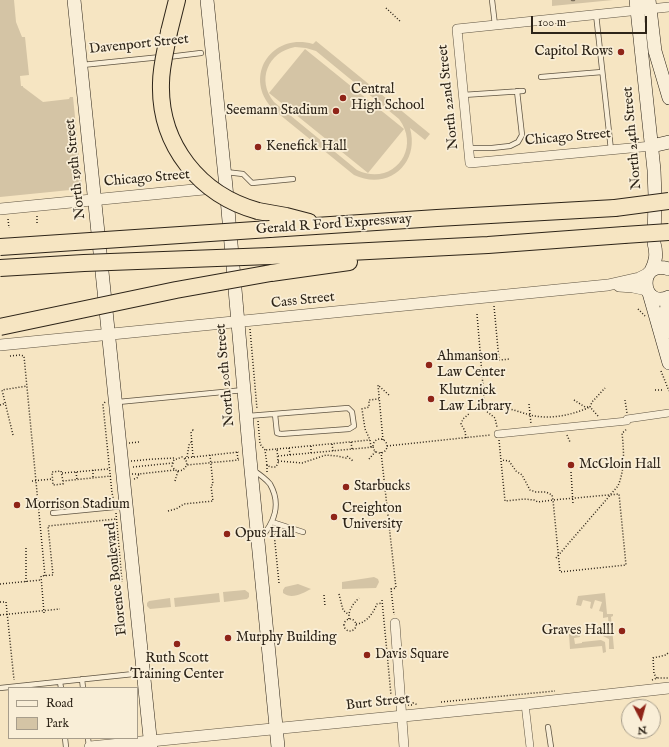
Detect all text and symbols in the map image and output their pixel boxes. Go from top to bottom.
scale bar [533,8,649,34]
text: 100 m [538,15,566,30]
street label: Davenport Street [88,31,190,59]
street label: North 22nd Street [435,44,463,150]
place label: Capitol Rows [534,44,613,60]
marker: Capitol Rows [616,47,626,57]
place label: Central High School [351,82,424,114]
street label: North 24th Street [620,86,646,190]
marker: Central High School [338,93,348,103]
place label: Seemann Stadium [226,103,328,119]
marker: Seemann Stadium [331,106,341,116]
street label: North 19th Street [62,118,90,220]
street label: Chicago Street [524,126,612,150]
place label: Kenefick Hall [266,139,347,155]
marker: Kenefick Hall [253,142,263,152]
street label: Chicago Street [103,167,191,191]
street label: Gerald R Ford Expressway [256,211,412,239]
street label: Cass Street [270,289,336,313]
street label: North 20th Street [213,323,239,427]
place label: Ahmanson Law Center [437,349,505,382]
marker: Ahmanson Law Center [424,360,434,370]
place label: Klutznick Law Library [439,383,511,416]
marker: Klutznick Law Library [426,394,436,404]
place label: McGloin Hall [579,457,660,473]
marker: McGloin Hall [566,460,576,470]
place label: Starbucks [354,479,410,495]
marker: Starbucks [341,482,351,492]
place label: Morrison Stadium [25,497,130,513]
marker: Morrison Stadium [12,500,22,510]
place label: Creighton University [342,501,403,534]
marker: Creighton University [329,512,339,522]
street label: Florence Boulevard [103,522,131,636]
place label: Opus Hall [235,526,295,542]
marker: Opus Hall [222,529,232,539]
place label: Graves Halll [542,623,614,639]
marker: Graves Halll [617,626,627,636]
place label: Murphy Building [236,630,336,646]
marker: Murphy Building [223,633,233,643]
marker: Ruth Scott Training Center [172,639,182,649]
place label: Davis Square [375,647,449,663]
marker: Davis Square [362,650,372,660]
place label: Ruth Scott Training Center [130,651,224,684]
legend [8,687,138,739]
street label: Burt Street [345,691,411,715]
text: Road [46,696,73,711]
north arrow [621,699,661,739]
text: Park [46,716,69,731]
text: N [637,722,648,737]

